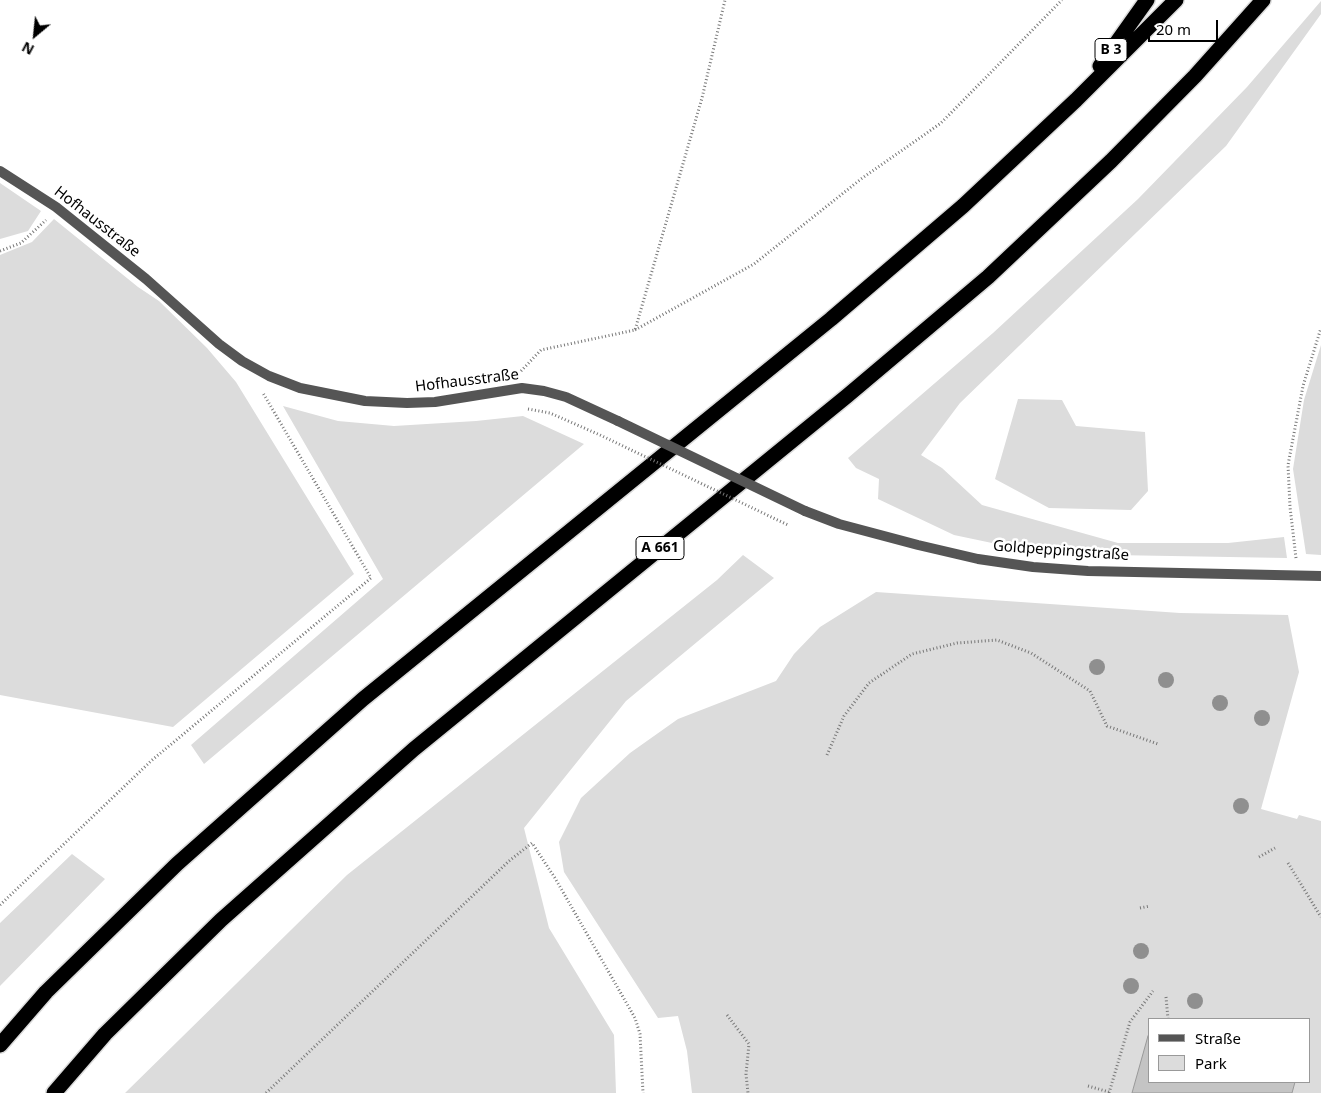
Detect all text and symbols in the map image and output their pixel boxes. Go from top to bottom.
north arrow [10,10,60,60]
scale bar [1151,10,1221,42]
text: 20 m [1156,19,1191,39]
text: N [18,38,37,60]
road number: B 3 [1095,38,1127,62]
street label: Hofhausstraße [50,183,144,261]
street label: Hofhausstraße [414,366,520,396]
road number: A 661 [636,536,684,560]
street label: Goldpeppingstraße [992,537,1130,565]
legend [1148,1018,1311,1083]
text: Straße [1195,1028,1241,1048]
text: Park [1195,1053,1227,1073]

